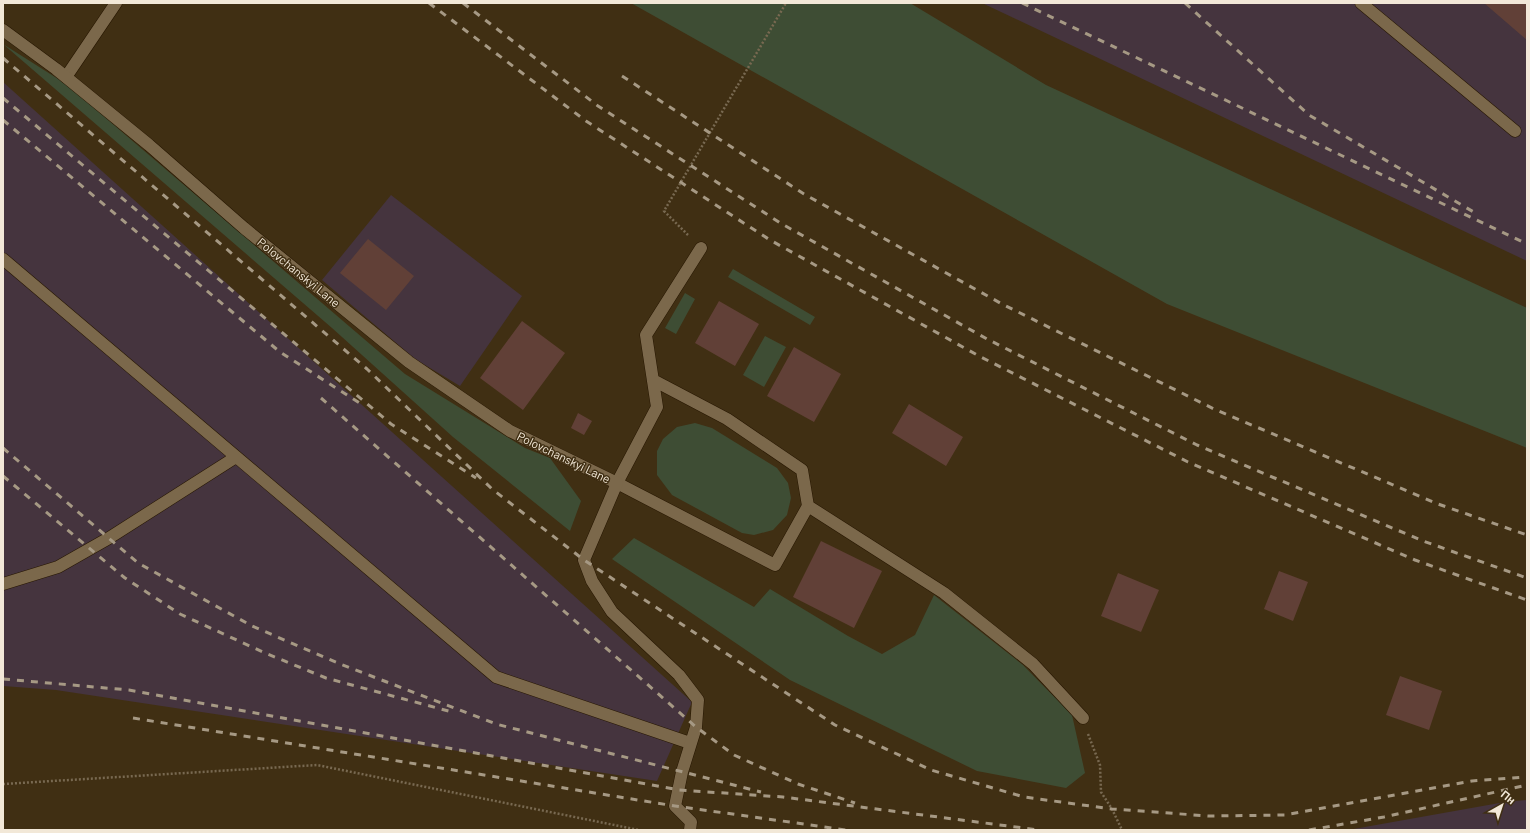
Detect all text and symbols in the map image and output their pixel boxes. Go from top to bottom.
street label: Polovchanskyi Lane [255,235,343,309]
street label: Polovchanskyi Lane [515,428,613,486]
north arrow [1482,785,1522,825]
text: Пн [1499,787,1518,806]

